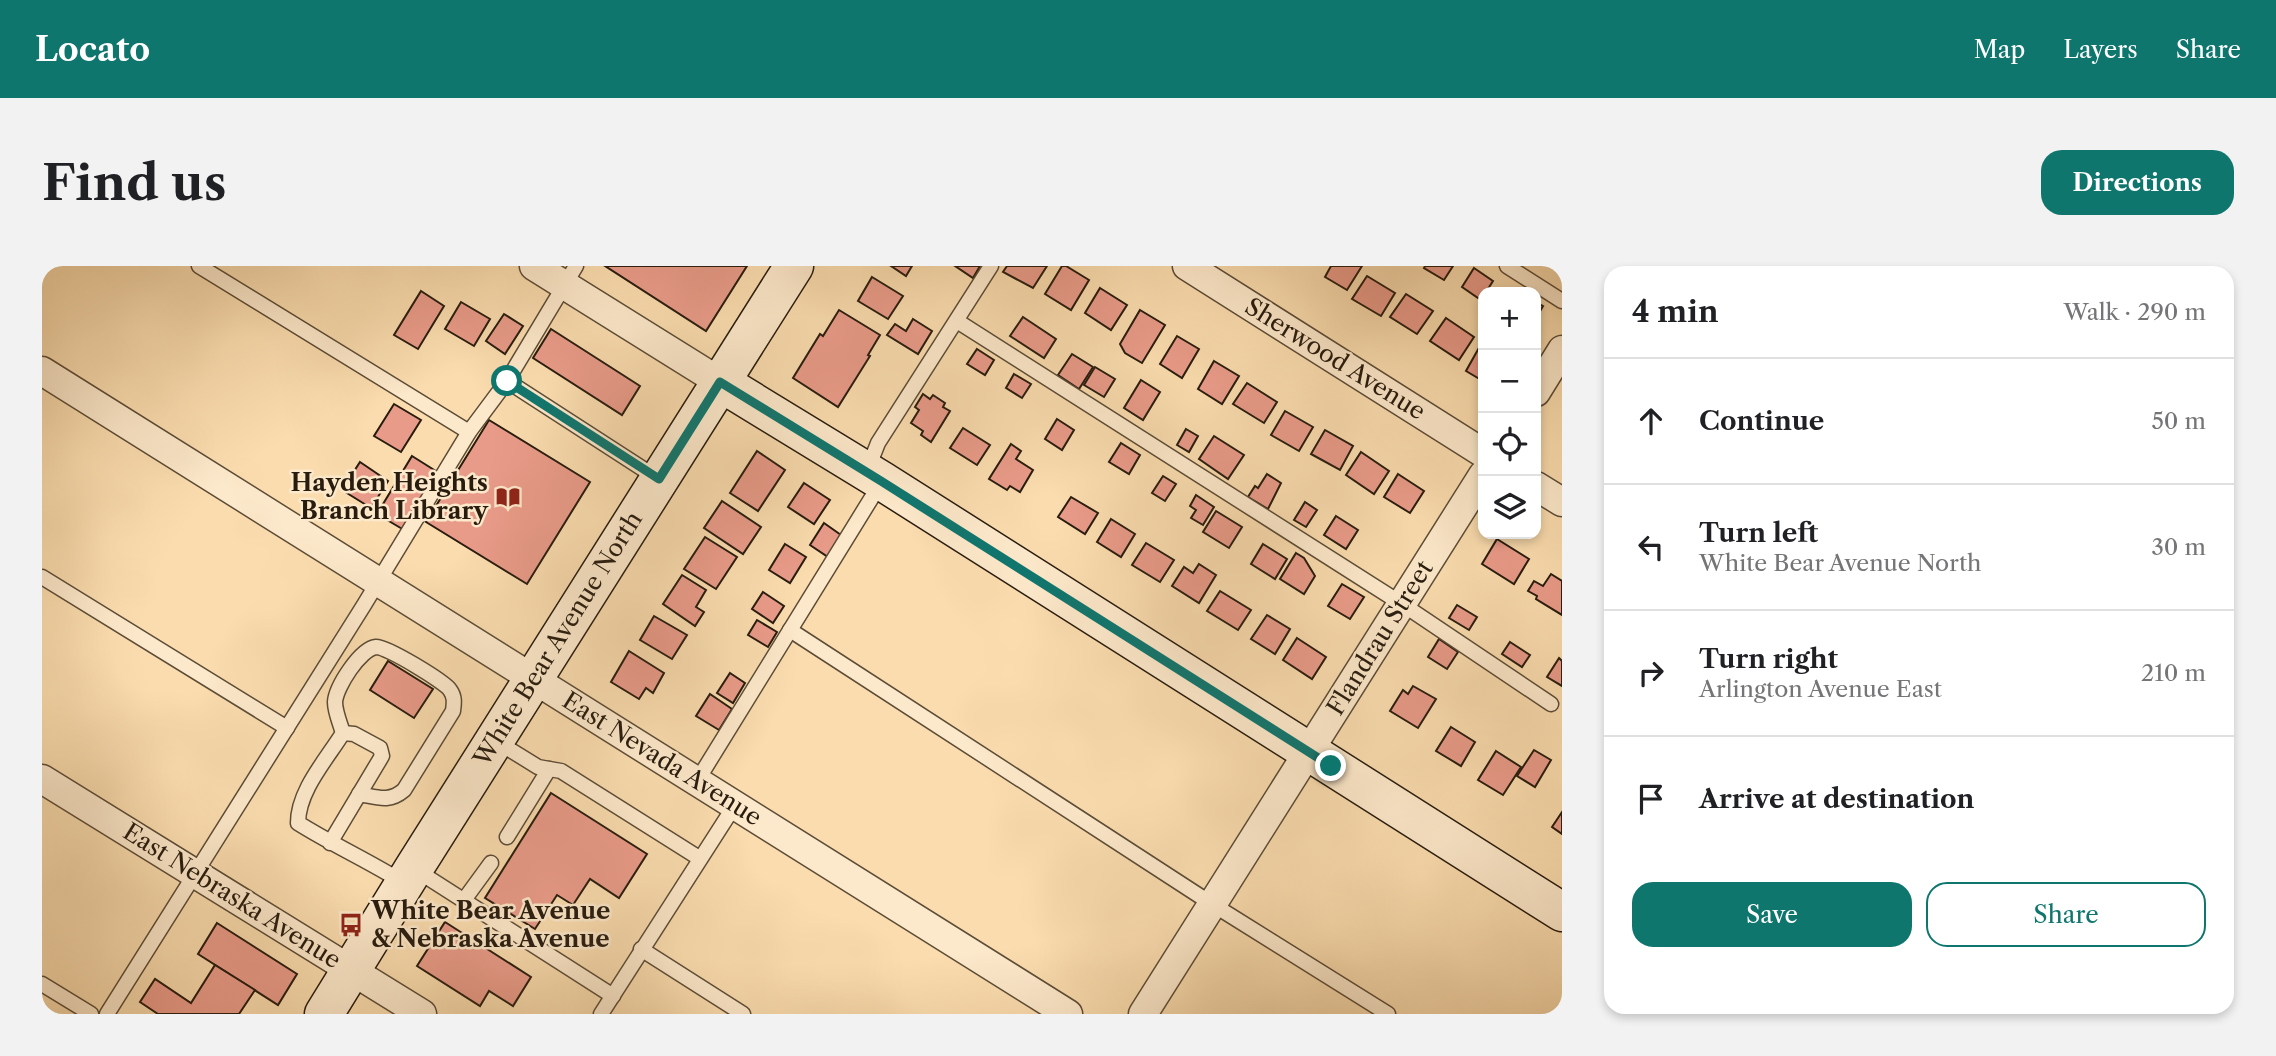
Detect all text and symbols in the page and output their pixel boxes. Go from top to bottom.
text: Locato [35,29,150,70]
text: Map [1974,35,2025,64]
text: Layers [2063,35,2138,64]
text: Share [2176,35,2241,64]
button: Directions [2041,150,2234,215]
text: Find us [42,152,226,213]
map controls [1478,287,1541,539]
button: + [1478,287,1541,350]
street label: Sherwood Avenue [1240,291,1431,426]
text: 4 min [1632,293,1718,330]
text: Walk · 290 m [2064,298,2206,326]
button: − [1478,350,1541,413]
route start [491,365,522,396]
icon: ahead [1632,402,1670,440]
text: Continue [1699,405,1824,437]
text: 50 m [2151,407,2206,435]
button: locate [1478,413,1541,476]
place label: Hayden Heights Branch Library [291,468,489,525]
button: layers [1478,476,1541,539]
library icon: Hayden Heights Branch Library [494,483,522,511]
street label: White Bear Avenue North [467,506,648,772]
text: Turn left [1699,517,1818,549]
icon: left [1632,528,1670,566]
text: 30 m [2151,533,2206,561]
text: White Bear Avenue North [1699,549,1981,577]
street label: Flandrau Street [1320,555,1439,720]
text: Turn right [1699,643,1838,675]
icon: right [1632,654,1670,692]
text: 210 m [2141,659,2206,687]
text: Arlington Avenue East [1699,675,1942,703]
street label: East Nevada Avenue [557,686,767,832]
route end [1315,750,1346,781]
icon: arrive [1632,780,1670,818]
text: Arrive at destination [1699,783,1974,815]
street label: East Nebraska Avenue [118,817,346,974]
button: Save [1632,882,1912,947]
button: Share [1926,882,2206,947]
place label: White Bear Avenue & Nebraska Avenue [370,896,610,953]
bus stop icon: White Bear Avenue & Nebraska Avenue [337,911,365,939]

